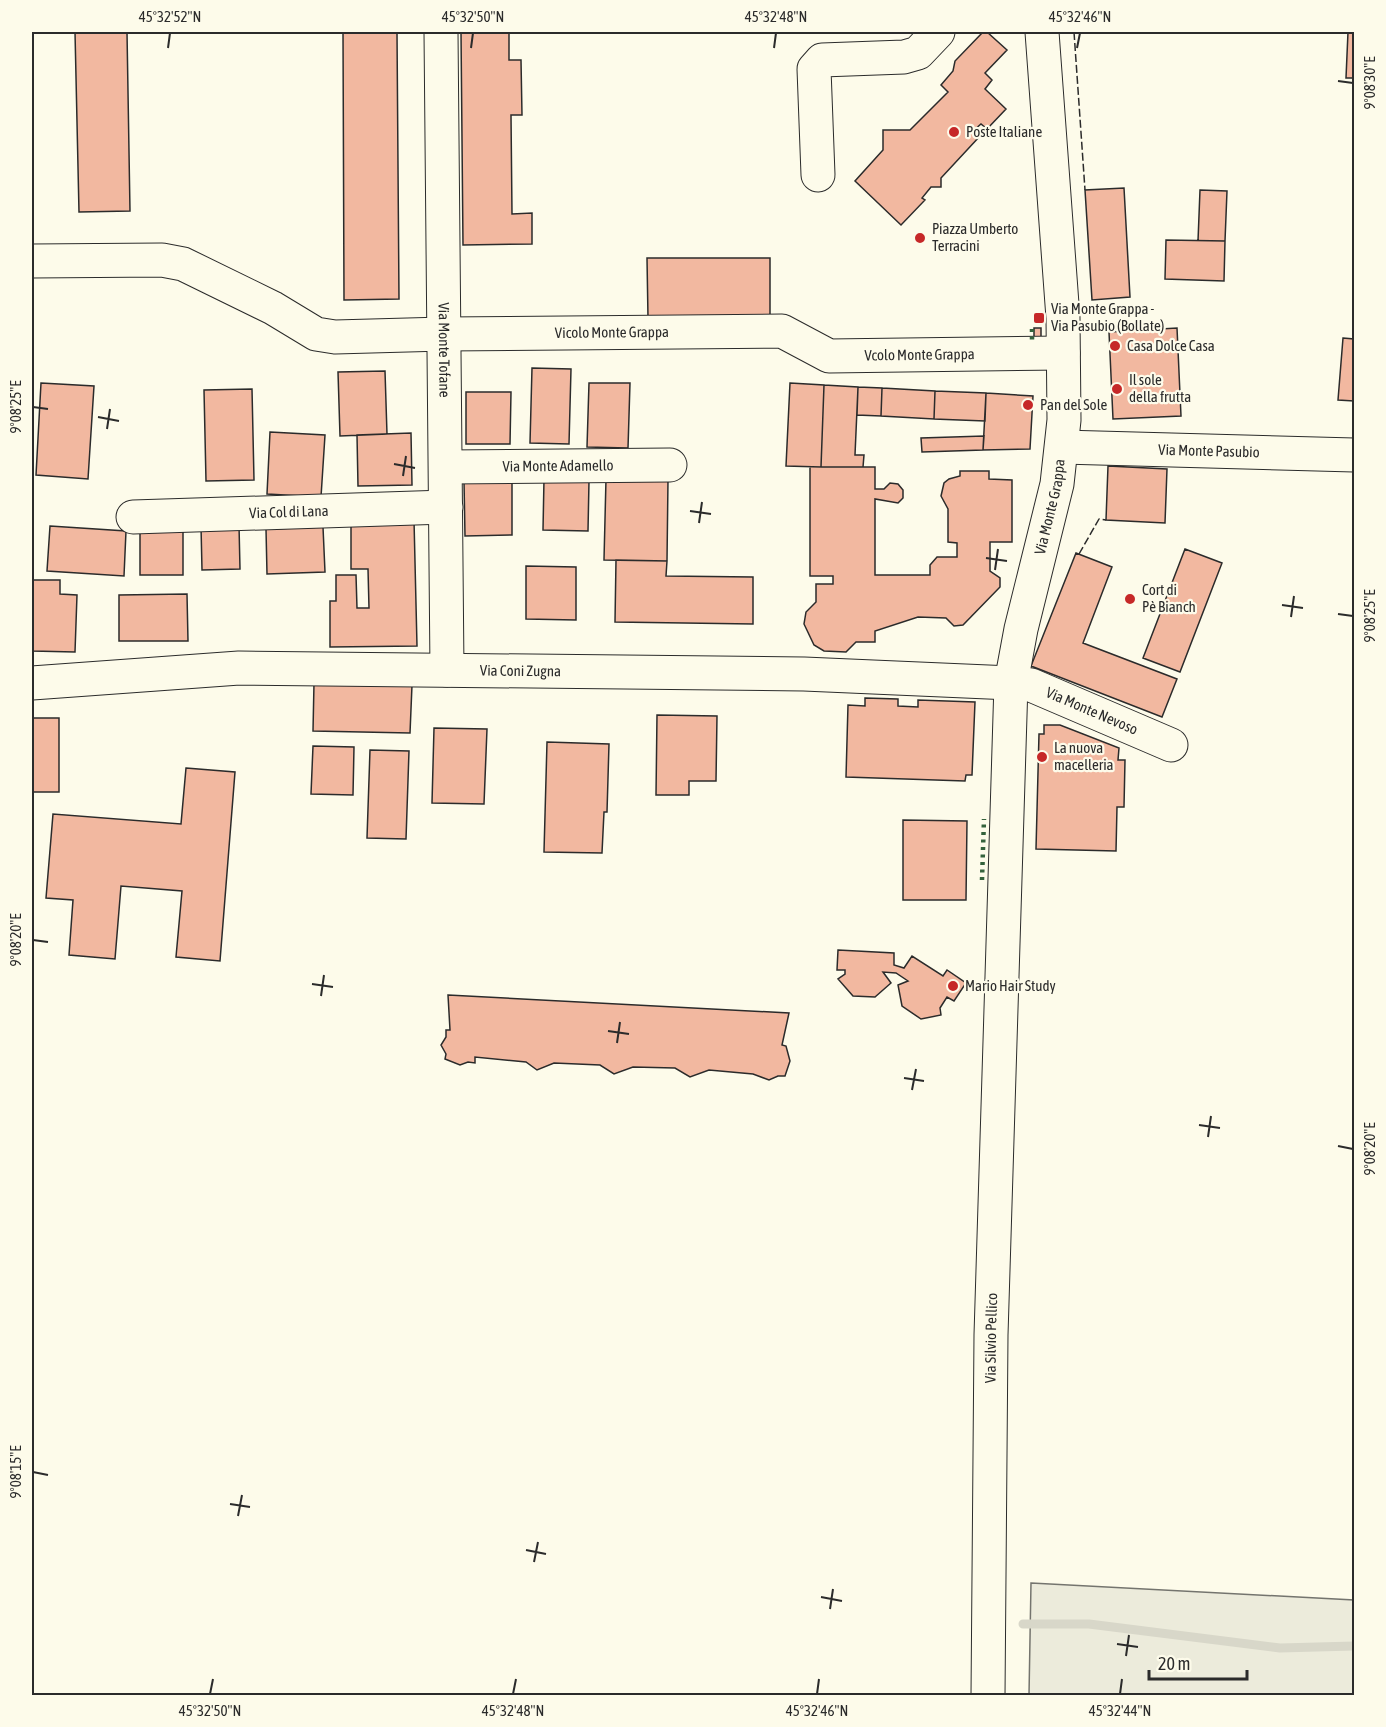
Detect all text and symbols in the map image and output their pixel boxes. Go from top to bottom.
text: 45°32'52"N [139,8,201,25]
text: 45°32'50"N [442,8,504,25]
text: 45°32'48"N [745,8,807,25]
text: 45°32'46"N [1049,8,1111,25]
text: 9°08'30"E [1361,56,1378,110]
place label: Poste Italiane [966,123,1042,140]
marker: Poste Italiane [947,125,961,139]
place label: Piazza Umberto Terracini [932,220,1018,254]
marker: Piazza Umberto Terracini [913,231,927,245]
place label: Via Monte Grappa - Via Pasubio (Bollate) [1051,300,1164,334]
street label: Via Monte Tofane [436,302,453,398]
marker: Via Monte Grappa - Via Pasubio (Bollate) [1032,311,1046,325]
street label: Vicolo Monte Grappa [555,323,669,341]
place label: Casa Dolce Casa [1127,337,1215,354]
marker: Casa Dolce Casa [1108,339,1122,353]
street label: Vcolo Monte Grappa [864,345,975,364]
place label: Il sole della frutta [1129,371,1191,405]
text: 9°08'25"E [7,380,24,434]
marker: Il sole della frutta [1110,382,1124,396]
place label: Pan del Sole [1040,396,1107,413]
marker: Pan del Sole [1021,398,1035,412]
street label: Via Monte Pasubio [1158,441,1260,460]
street label: Via Monte Adamello [502,457,614,474]
street label: Via Monte Grappa [1031,458,1068,556]
street label: Via Col di Lana [249,502,329,521]
place label: Cort di Pè Bianch [1142,581,1196,615]
text: 9°08'25"E [1361,589,1378,643]
marker: Cort di Pè Bianch [1123,592,1137,606]
street label: Via Coni Zugna [480,662,561,679]
street label: Via Monte Nevoso [1043,683,1141,738]
place label: La nuova macelleria [1054,739,1114,773]
marker: La nuova macelleria [1035,750,1049,764]
text: 9°08'20"E [7,913,24,967]
place label: Mario Hair Study [965,977,1056,994]
marker: Mario Hair Study [946,979,960,993]
text: 9°08'20"E [1361,1122,1378,1176]
street label: Via Silvio Pellico [982,1293,1000,1383]
text: 9°08'15"E [7,1445,24,1499]
scale bar [1149,1643,1246,1681]
text: 20 m [1158,1653,1190,1674]
text: 45°32'50"N [179,1702,241,1719]
text: 45°32'48"N [482,1702,544,1719]
text: 45°32'46"N [786,1702,848,1719]
text: 45°32'44"N [1089,1702,1151,1719]

